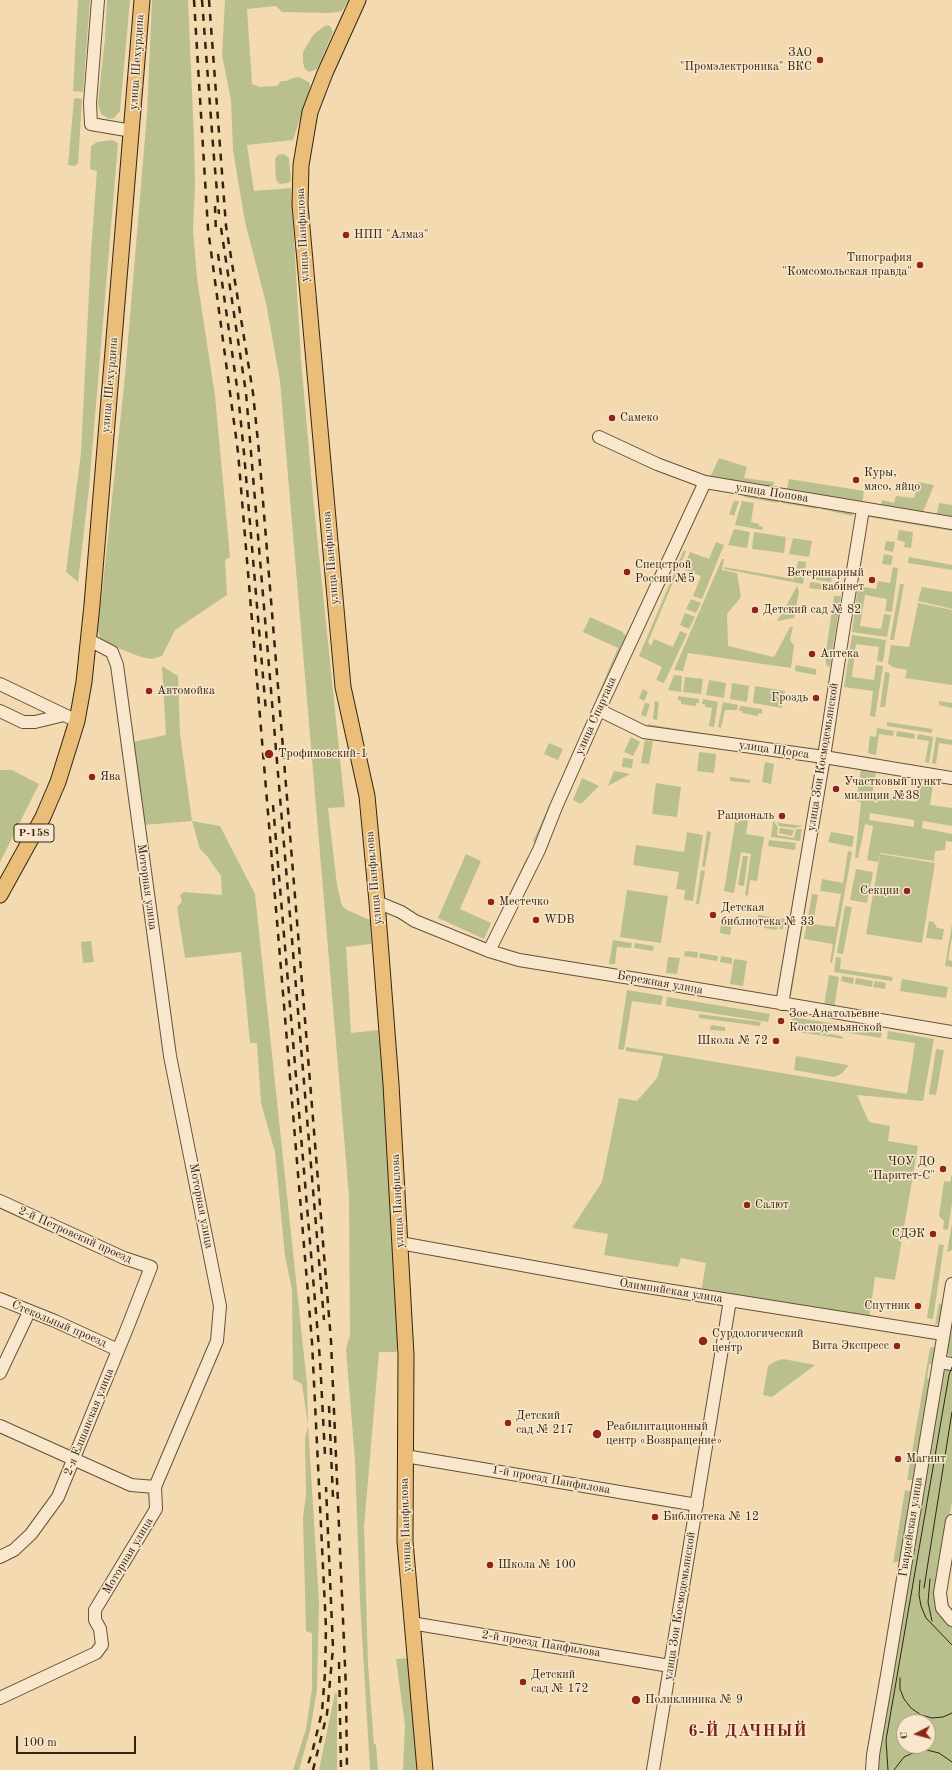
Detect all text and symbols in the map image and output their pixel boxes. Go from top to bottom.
street label: улица Шехурдина [126,14,148,110]
place label: ЗАО "Промэлектроника" ВКС [680,46,812,74]
marker: ЗАО "Промэлектроника" ВКС [815,55,825,65]
street label: улица Панфилова [293,188,313,282]
place label: НПП "Алмаз" [354,228,428,242]
marker: НПП "Алмаз" [341,230,351,240]
place label: Типография "Комсомольская правда" [782,251,912,279]
marker: Типография "Комсомольская правда" [915,260,925,270]
street label: улица Шехурдина [99,336,121,434]
place label: Самеко [620,411,658,425]
marker: Самеко [607,413,617,423]
place label: Куры, мясо, яйцо [864,466,920,494]
marker: Куры, мясо, яйцо [851,475,861,485]
street label: улица Попова [734,480,810,506]
street label: улица Панфилова [320,510,342,606]
place label: Спецстрой России №5 [635,558,695,586]
place label: Ветеринарный кабинет [787,566,864,594]
marker: Спецстрой России №5 [622,567,632,577]
marker: Ветеринарный кабинет [867,575,877,585]
place label: Детский сад № 82 [763,603,861,617]
marker: Детский сад № 82 [750,605,760,615]
place label: Аптека [820,647,859,661]
marker: Аптека [807,649,817,659]
street label: улица Спартака [572,675,620,757]
street label: улица Зои Космодемьянской [804,682,842,832]
place label: Автомойка [157,684,215,698]
marker: Автомойка [144,686,154,696]
place label: Гроздь [771,691,808,705]
marker: Гроздь [811,693,821,703]
street label: улица Щорса [738,738,810,762]
place label: Трофимовский-1 [278,747,367,761]
marker: Трофимовский-1 [263,748,275,760]
place label: Ява [100,770,121,784]
marker: Ява [87,772,97,782]
place label: Участковый пункт милиции №38 [844,775,942,803]
marker: Участковый пункт милиции №38 [831,784,841,794]
place label: Рациональ [717,809,774,823]
marker: Рациональ [777,811,787,821]
road number: Р-158 [14,824,54,842]
street label: улица Панфилова [363,830,385,926]
street label: Моторная улица [134,843,160,931]
place label: Секции [860,884,899,898]
marker: Секции [902,886,912,896]
place label: Местечко [499,895,549,909]
marker: Местечко [486,897,496,907]
place label: Детская библиотека № 33 [721,901,814,929]
marker: Детская библиотека № 33 [708,910,718,920]
place label: WDB [544,913,574,927]
marker: WDB [531,915,541,925]
street label: Бережная улица [616,968,704,998]
place label: Зое Анатольевне Космодемьянской [789,1007,882,1035]
marker: Зое Анатольевне Космодемьянской [776,1016,786,1026]
place label: Школа № 72 [697,1034,768,1048]
marker: Школа № 72 [771,1036,781,1046]
street label: улица Панфилова [388,1154,408,1248]
place label: ЧОУ ДО "Паритет-С" [868,1155,935,1183]
street label: Моторная улица [186,1162,216,1250]
marker: ЧОУ ДО "Паритет-С" [938,1164,948,1174]
place label: Салют [755,1198,789,1212]
marker: Салют [742,1200,752,1210]
street label: 2-й Петровский проезд [16,1203,134,1267]
place label: СДЭК [892,1227,925,1241]
marker: СДЭК [928,1229,938,1239]
street label: Олимпийская улица [618,1276,724,1306]
street label: Стекольный проезд [9,1297,109,1351]
place label: Спутник [864,1299,910,1313]
marker: Спутник [913,1301,923,1311]
place label: Сурдологический центр [712,1327,803,1355]
marker: Сурдологический центр [697,1335,709,1347]
place label: Вита Экспресс [812,1339,889,1353]
marker: Вита Экспресс [892,1341,902,1351]
street label: 2-я Елшанская улица [61,1366,117,1478]
place label: Детский сад № 217 [516,1409,573,1437]
marker: Детский сад № 217 [503,1418,513,1428]
place label: Реабилитационный центр «Возвращение» [606,1420,722,1448]
marker: Реабилитационный центр «Возвращение» [591,1428,603,1440]
place label: Магнит [906,1452,946,1466]
marker: Магнит [893,1454,903,1464]
street label: 1-й проезд Панфилова [491,1462,611,1498]
street label: Гвардейская улица [896,1476,926,1578]
street label: улица Панфилова [397,1478,415,1572]
place label: Библиотека № 12 [663,1510,759,1524]
marker: Библиотека № 12 [650,1512,660,1522]
street label: Моторная улица [100,1515,156,1597]
street label: улица Зои Космодемьянской [661,1531,699,1681]
place label: Школа № 100 [498,1558,576,1572]
marker: Школа № 100 [485,1560,495,1570]
street label: 2-й проезд Панфилова [481,1628,601,1660]
place label: Детский сад № 172 [531,1668,588,1696]
marker: Детский сад № 172 [518,1677,528,1687]
place label: Поликлиника № 9 [645,1693,743,1707]
marker: Поликлиника № 9 [630,1694,642,1706]
north arrow [896,1714,936,1754]
district label: 6-Й ДАЧНЫЙ [688,1722,808,1742]
scale bar [18,1728,138,1754]
text: С [899,1731,910,1739]
text: 100 m [23,1737,57,1749]

